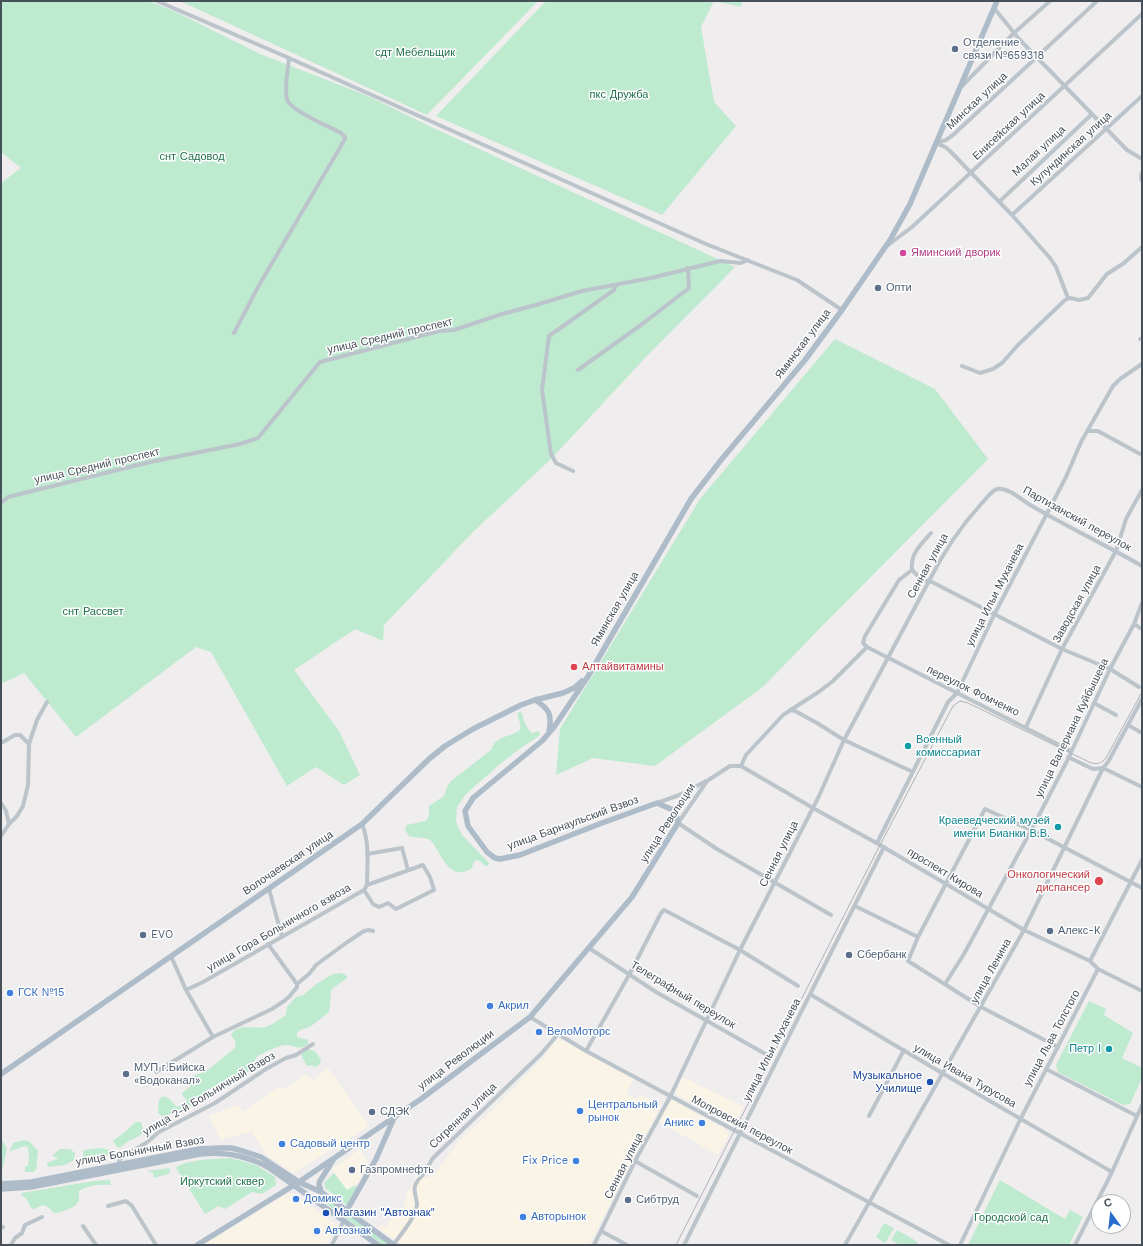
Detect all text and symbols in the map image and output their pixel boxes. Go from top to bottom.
place label: Отделение связи №659318 [963,36,1044,62]
marker: Отделение связи №659318 [950,44,960,54]
park label: сдт Мебельщик [375,46,455,60]
street label: Минская улица [944,70,1010,132]
park label: пкс Дружба [590,88,648,102]
street label: Енисейская улица [970,89,1048,163]
street label: Кулундинская улица [1028,109,1114,189]
street label: Малая улица [1010,123,1068,179]
park label: снт Садовод [159,150,225,164]
place label: Яминский дворик [911,246,1000,260]
marker: Яминский дворик [898,248,908,258]
place label: Опти [886,281,912,295]
marker: Опти [873,283,883,293]
street label: Яминская улица [772,306,834,382]
street label: улица Средний проспект [326,315,454,357]
street label: улица Средний проспект [33,445,161,487]
street label: Партизанский переулок [1021,484,1133,554]
street label: Сенная улица [905,531,951,601]
street label: улица Ильи Мухачева [963,541,1027,649]
street label: Заводская улица [1050,563,1104,645]
street label: Яминская улица [588,569,642,649]
park label: снт Рассвет [63,605,123,619]
street label: улица Валериана Куйбышева [1032,656,1112,800]
place label: Алтайвитамины [582,660,664,674]
marker: Алтайвитамины [569,662,579,672]
street label: переулок Фомченко [924,663,1022,719]
place label: Военный комиссариат [916,733,981,759]
marker: Военный комиссариат [903,741,913,751]
street label: улица Революции [637,781,699,865]
street label: улица Барнаульский Взвоз [506,793,640,853]
place label: Краеведческий музей имени Бианки В.В. [939,814,1050,840]
street label: Сенная улица [757,819,801,889]
marker: Краеведческий музей имени Бианки В.В. [1053,822,1063,832]
street label: Волочаевская улица [240,828,336,898]
street label: проспект Кирова [905,845,985,901]
place label: Онкологический диспансер [1007,868,1090,894]
marker: Онкологический диспансер [1093,875,1105,887]
street label: улица Гора Больничного взвоза [205,881,353,975]
place label: Алекс-К [1058,924,1100,938]
marker: Алекс-К [1045,926,1055,936]
place label: EVO [151,928,173,942]
marker: EVO [138,930,148,940]
street label: улица Ленина [968,936,1014,1006]
place label: Сбербанк [857,948,906,962]
marker: Сбербанк [844,950,854,960]
street label: Телеграфный переулок [628,958,738,1032]
place label: ГСК №15 [18,986,64,1000]
marker: ГСК №15 [5,988,15,998]
street label: улица Льва Толстого [1021,988,1083,1088]
street label: улица Ильи Мухачева [740,996,804,1104]
place label: Акрил [498,999,529,1013]
marker: Акрил [485,1001,495,1011]
place label: ВелоМоторс [547,1025,611,1039]
street label: улица Революции [415,1027,497,1093]
marker: ВелоМоторс [534,1027,544,1037]
street label: улица Ивана Турусова [911,1041,1019,1111]
place label: Петр I [1069,1042,1101,1056]
marker: Петр I [1104,1044,1114,1054]
street label: улица 2-й Больничный Взвоз [140,1049,278,1139]
place label: МУП г.Бийска «Водоканал» [134,1061,205,1087]
marker: МУП г.Бийска «Водоканал» [121,1069,131,1079]
place label: Музыкальное Училище [853,1069,922,1095]
marker: Музыкальное Училище [925,1077,935,1087]
street label: Согренная улица [427,1081,499,1151]
street label: Мопровский переулок [689,1093,795,1157]
place label: Центральный рынок [588,1098,658,1124]
place label: СДЭК [380,1105,409,1119]
marker: Центральный рынок [575,1106,585,1116]
marker: СДЭК [367,1107,377,1117]
place label: Аникс [664,1116,694,1130]
marker: Аникс [697,1118,707,1128]
street label: Сенная улица [602,1131,646,1201]
street label: улица Больничный Взвоз [75,1133,205,1169]
place label: Садовый центр [290,1137,370,1151]
marker: Садовый центр [277,1139,287,1149]
place label: Fix Price [522,1154,568,1168]
marker: Fix Price [571,1156,581,1166]
place label: Газпромнефть [360,1163,434,1177]
marker: Газпромнефть [347,1165,357,1175]
park label: Иркутский сквер [180,1175,264,1189]
place label: Домикс [304,1192,342,1206]
place label: Сибтруд [636,1193,679,1207]
marker: Домикс [291,1194,301,1204]
north arrow [1091,1194,1131,1234]
marker: Сибтруд [623,1195,633,1205]
text: С [1102,1196,1114,1210]
place label: Магазин "Автознак" [334,1206,435,1220]
marker: Магазин "Автознак" [321,1208,331,1218]
place label: Авторынок [531,1210,586,1224]
park label: Городской сад [974,1211,1048,1225]
marker: Авторынок [518,1212,528,1222]
place label: Автознак [325,1224,371,1238]
marker: Автознак [312,1226,322,1236]

